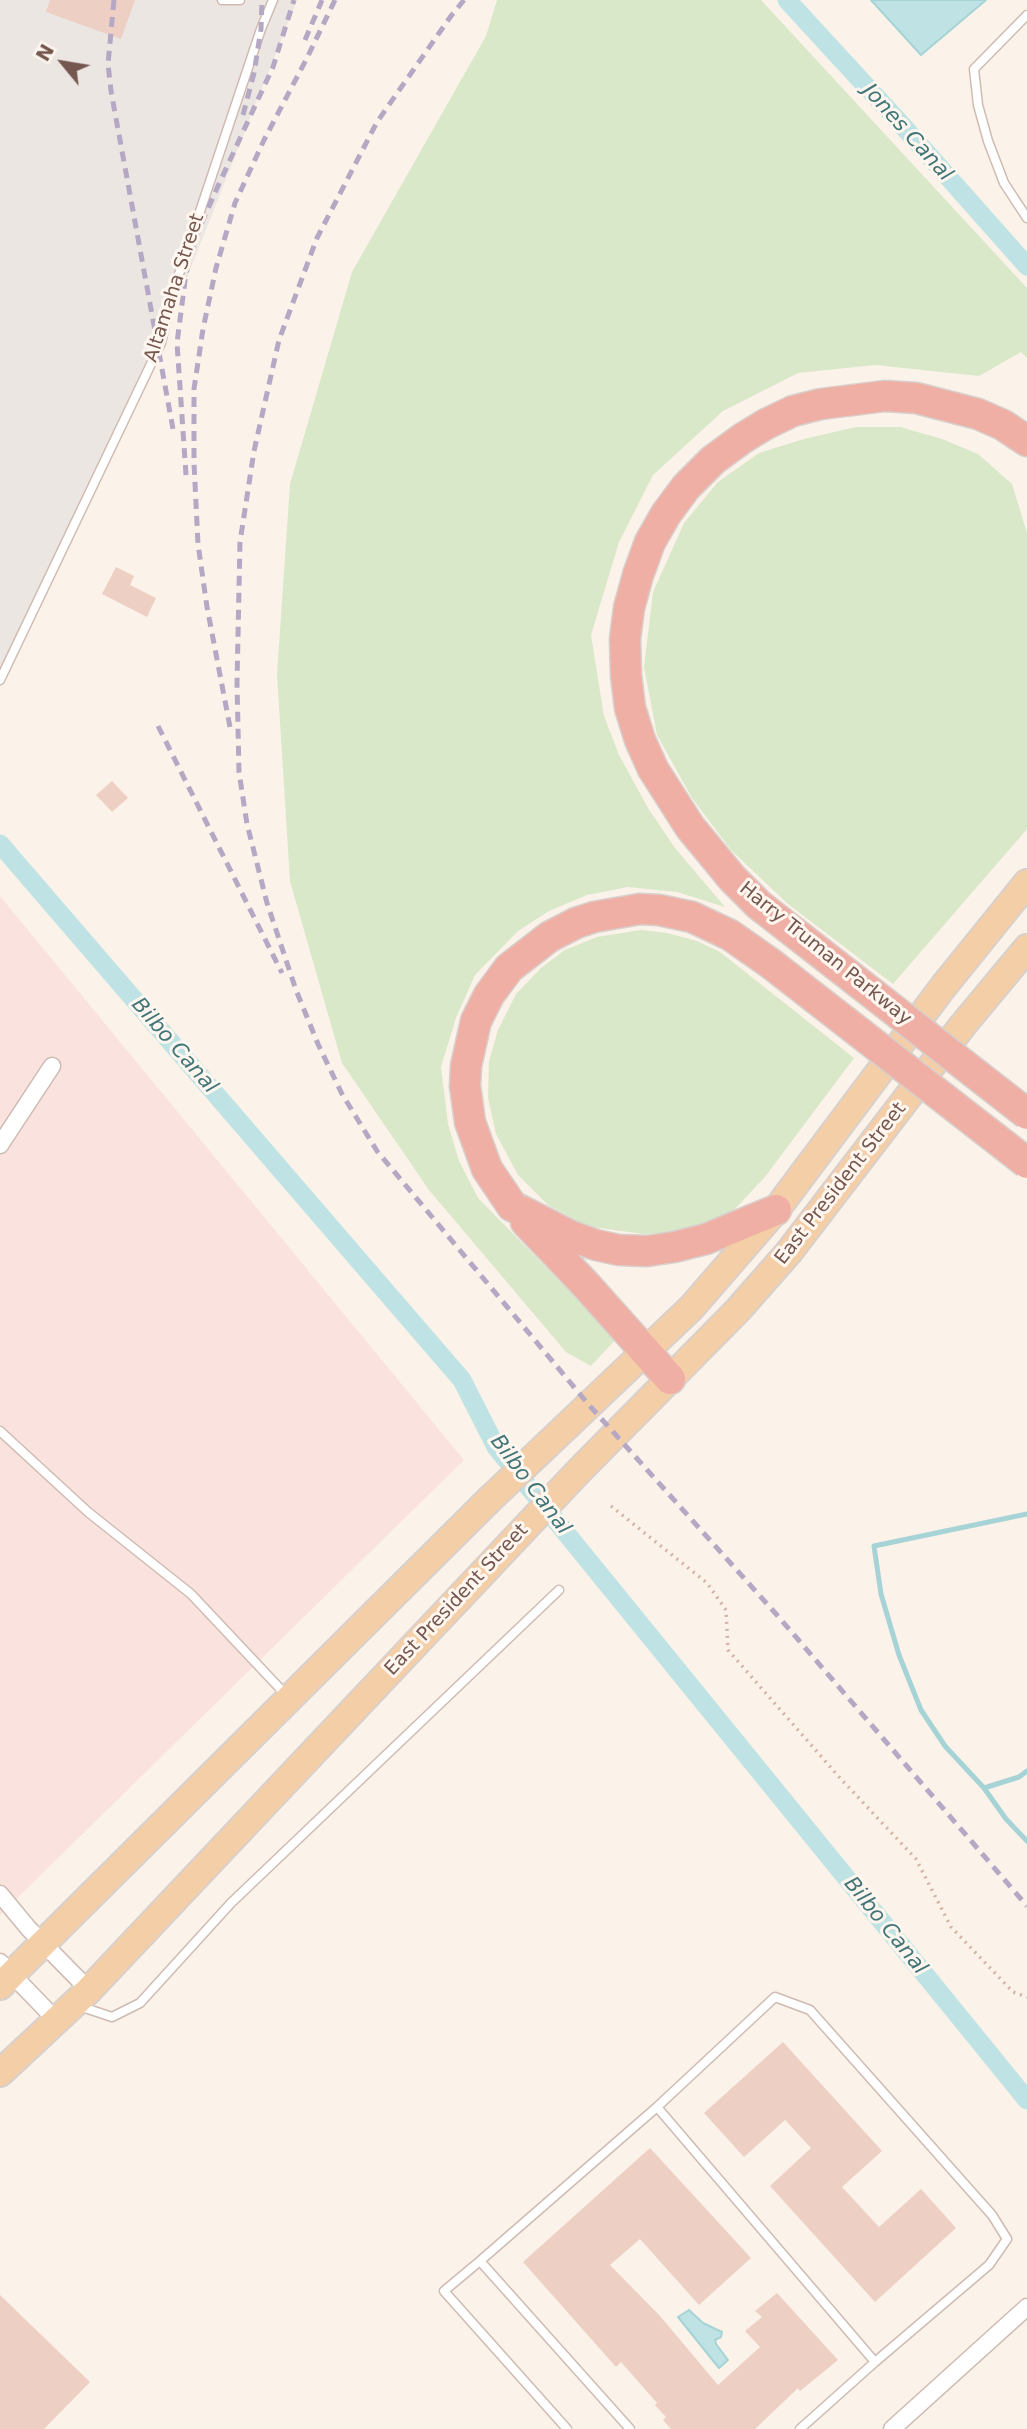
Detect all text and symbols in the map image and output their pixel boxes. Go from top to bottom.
north arrow [28,28,98,98]
text: N [31,40,58,65]
water label: Jones Canal [857,79,957,187]
street label: Altamaha Street [140,211,210,365]
street label: Harry Truman Parkway [734,878,916,1030]
water label: Bilbo Canal [126,993,222,1099]
street label: East President Street [771,1098,911,1270]
water label: Bilbo Canal [484,1430,576,1540]
street label: East President Street [381,1519,533,1681]
water label: Bilbo Canal [838,1872,932,1980]

